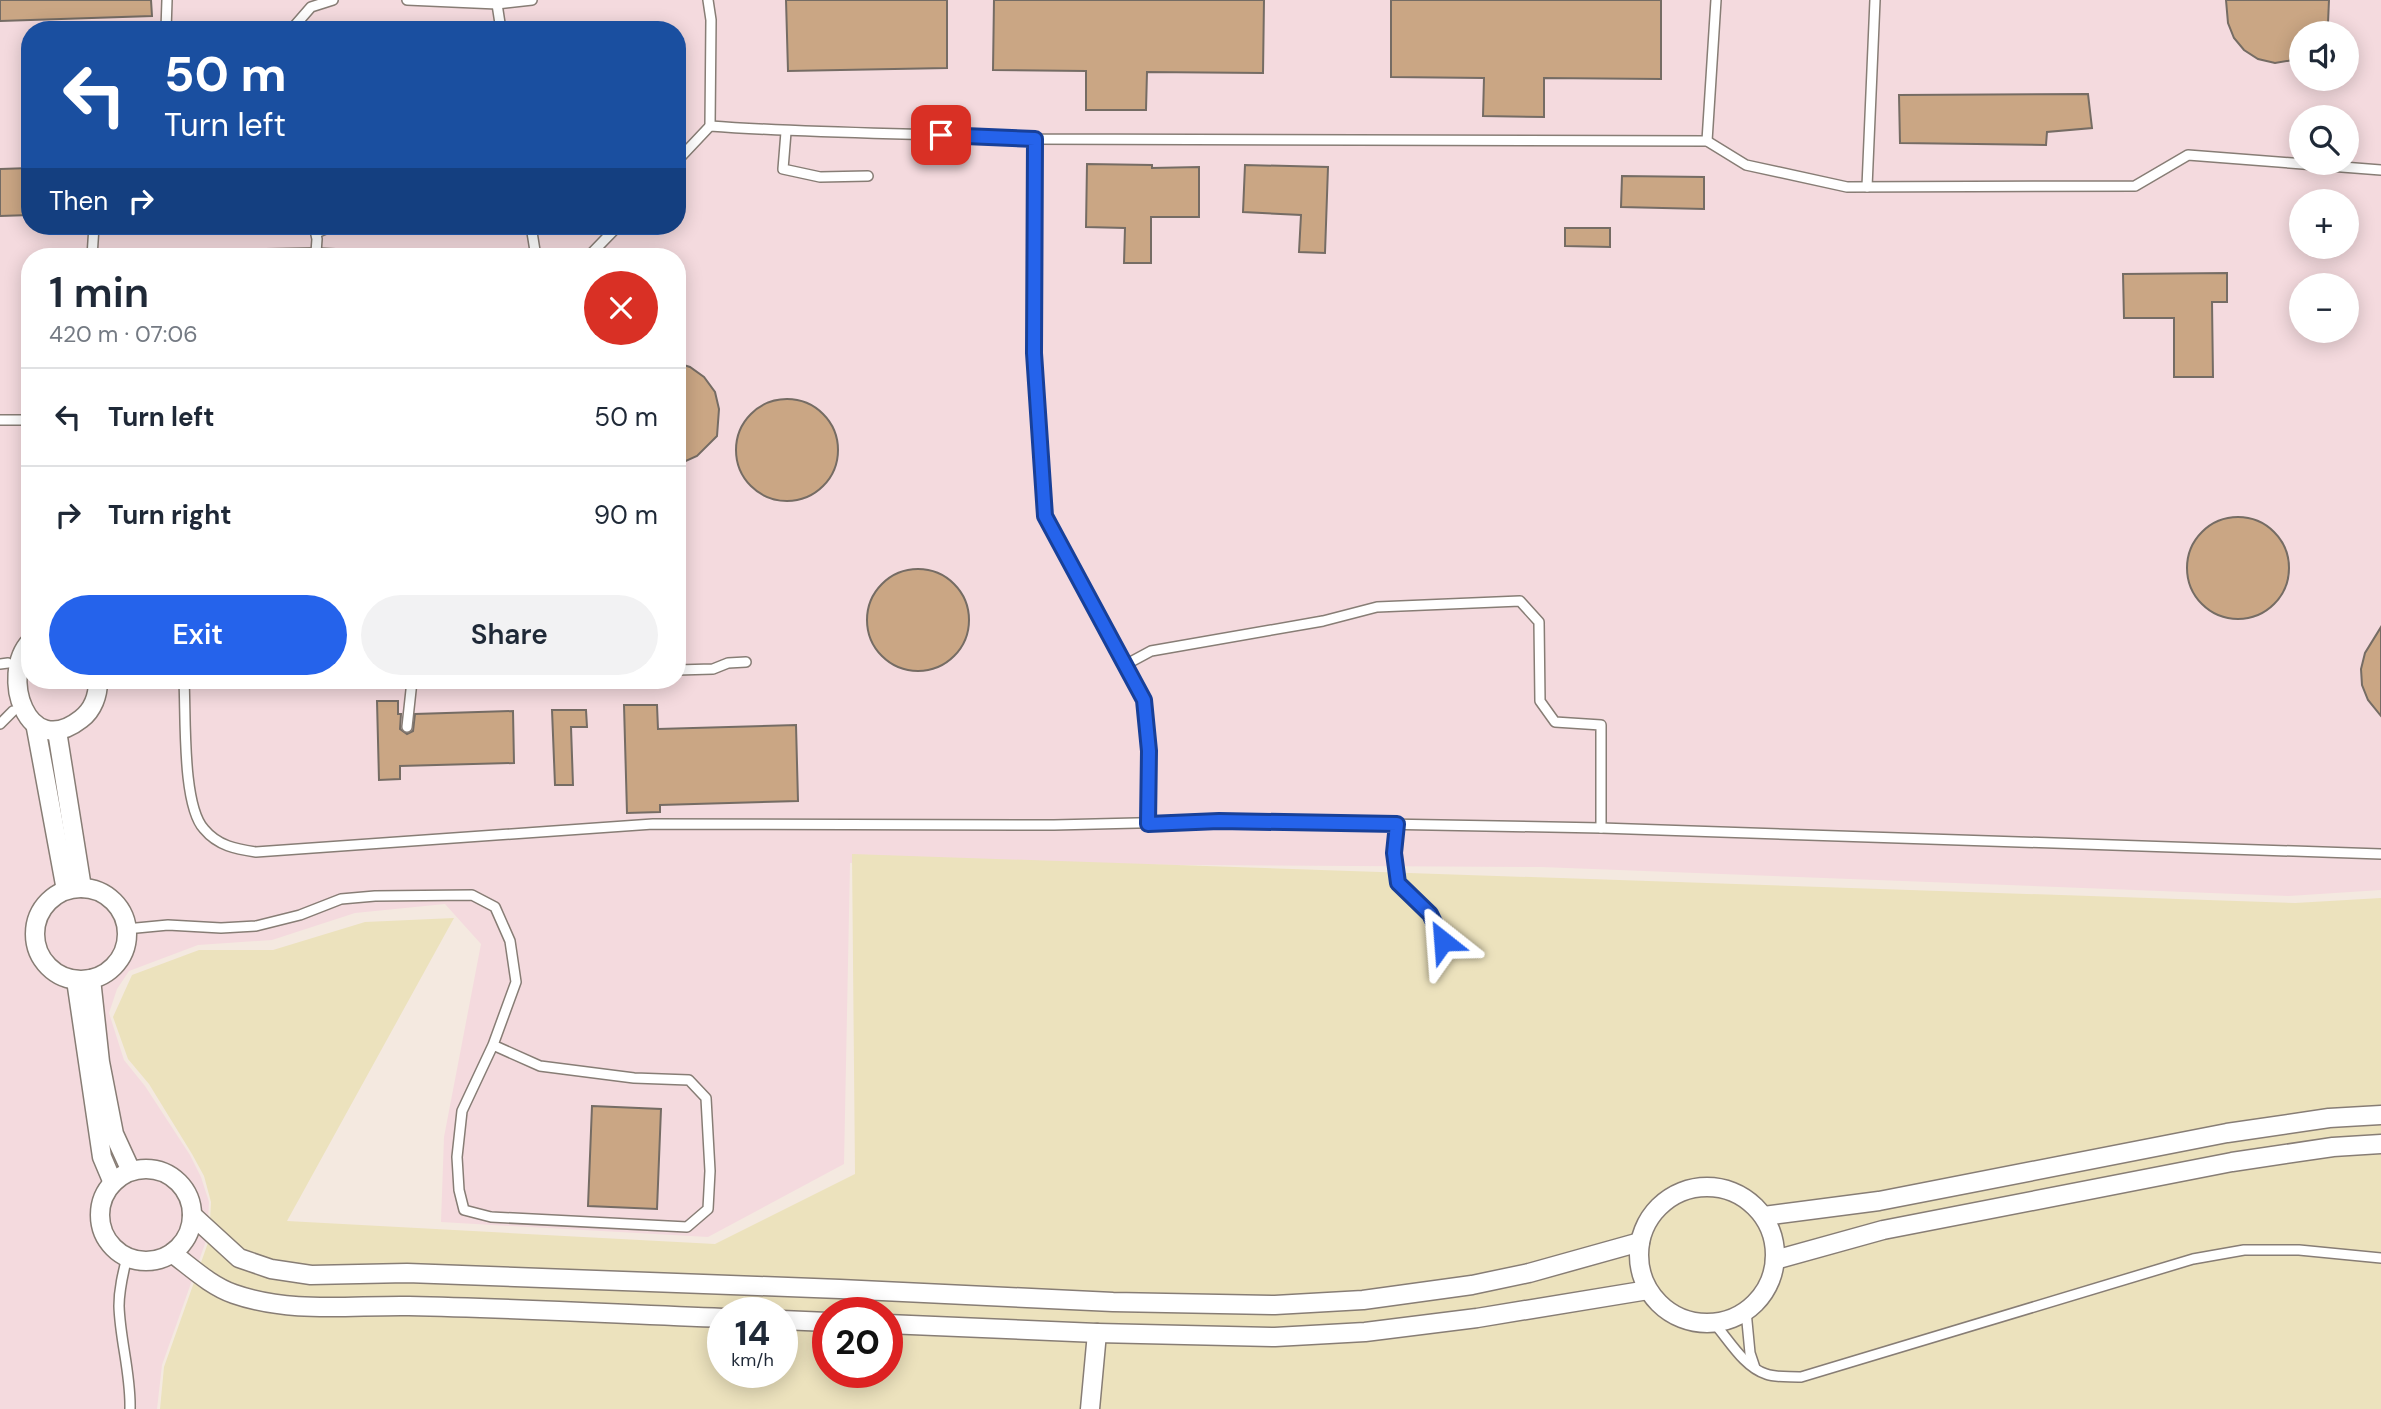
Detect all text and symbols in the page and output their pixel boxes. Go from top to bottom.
map controls [2289,21,2359,343]
button: sound [2289,21,2359,91]
text: 50 m [164,42,287,106]
icon: left [49,49,140,140]
text: Turn left [164,104,286,146]
pin [911,105,971,165]
button: search [2289,105,2359,175]
icon: arrive [922,116,960,154]
icon: right [122,182,160,220]
text: Then [49,184,108,218]
button: + [2289,189,2359,259]
text: 1 min [49,265,149,320]
button: close [584,271,658,345]
button: − [2289,273,2359,343]
text: 420 m · 07:06 [49,319,198,349]
icon: left [49,398,87,436]
text: Turn left [108,400,215,434]
text: 50 m [594,400,658,434]
icon: right [49,496,87,534]
text: Turn right [108,498,232,532]
text: 90 m [594,498,658,532]
button: Exit [49,595,347,675]
button: Share [361,595,658,675]
position arrow [1406,904,1480,978]
speed limit sign: 20 [812,1297,903,1388]
text: 14 [735,1310,770,1356]
text: km/h [731,1348,774,1372]

